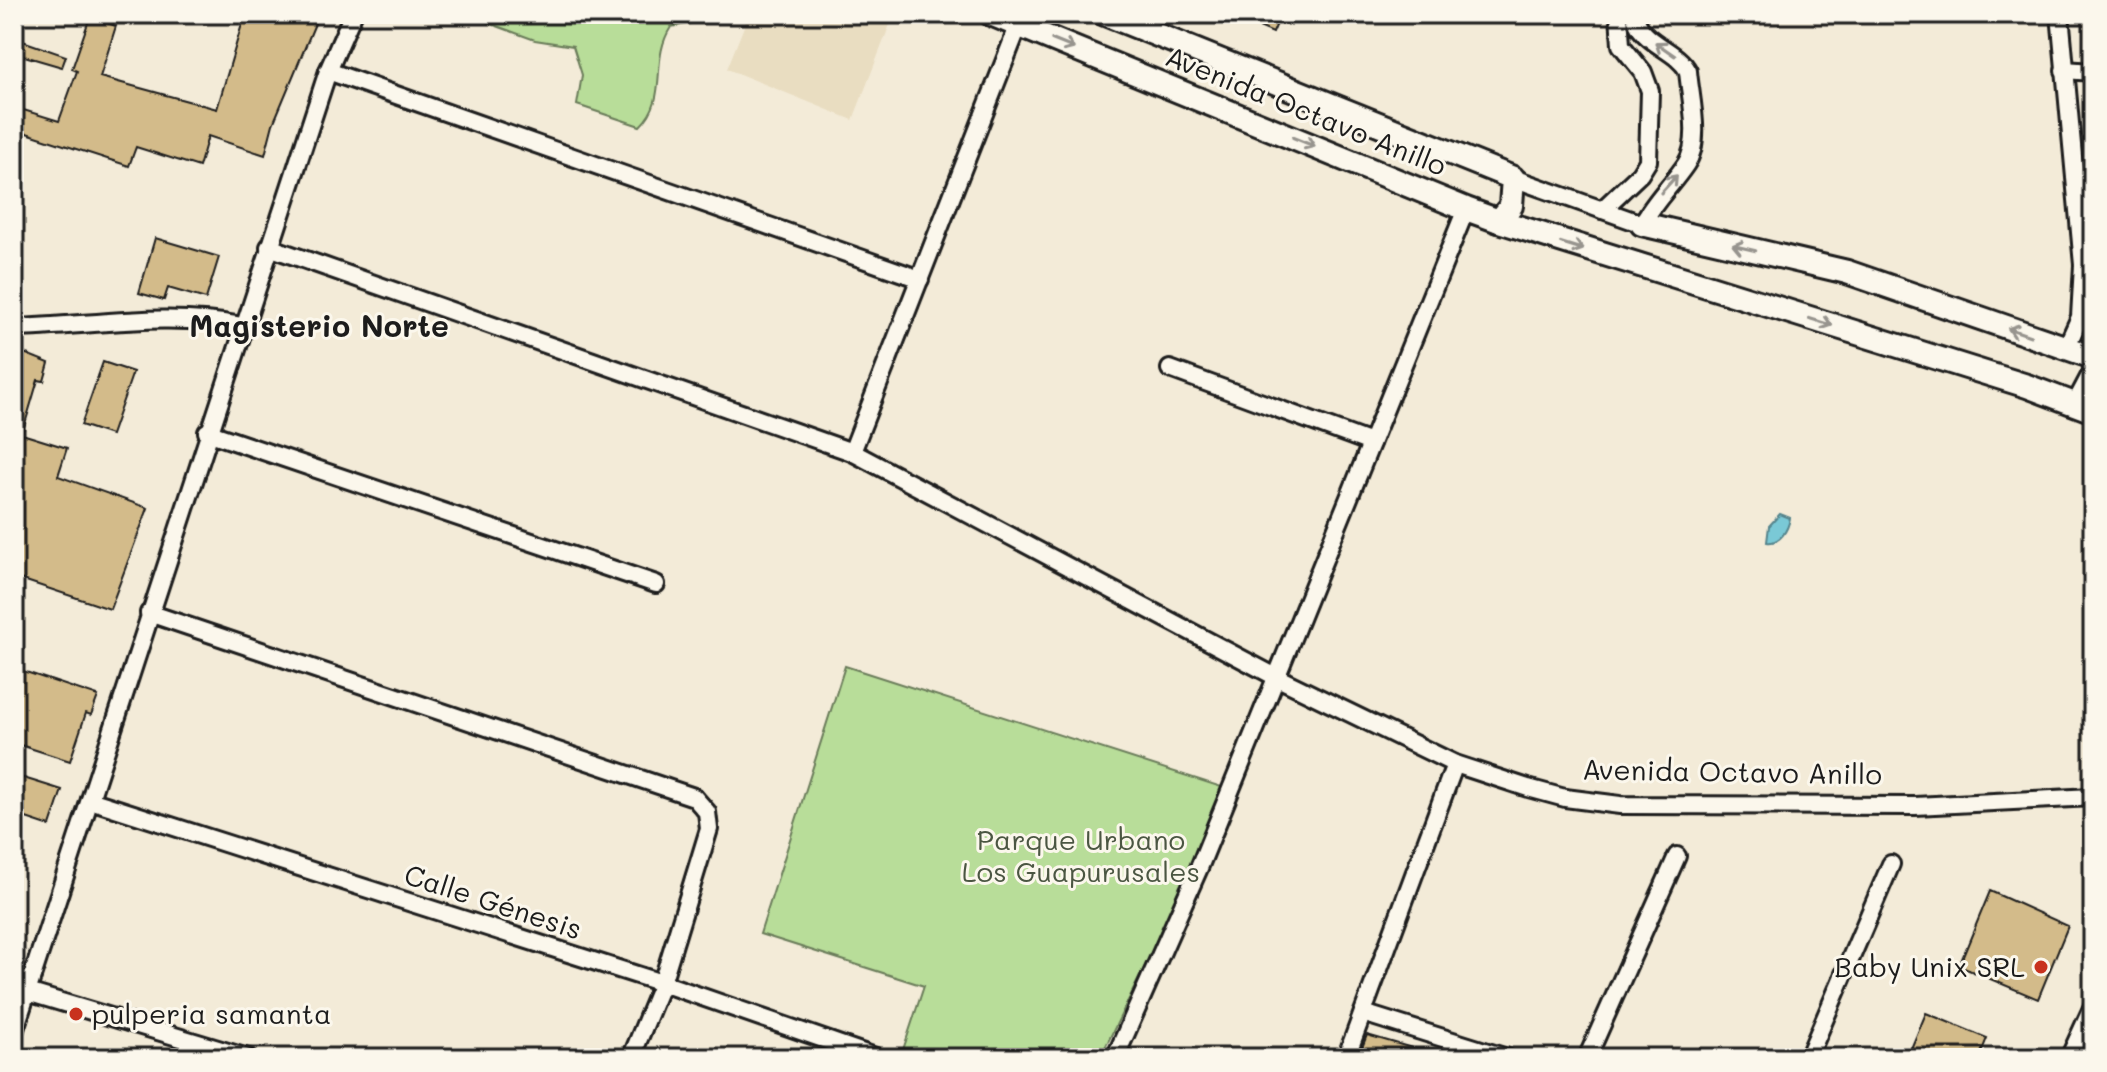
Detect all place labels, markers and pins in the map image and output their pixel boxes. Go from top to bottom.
place label: Baby Unix SRL [1834,948,2025,984]
marker: Baby Unix SRL [2032,958,2050,976]
place label: pulperia samanta [92,995,331,1031]
marker: pulperia samanta [67,1005,85,1023]

